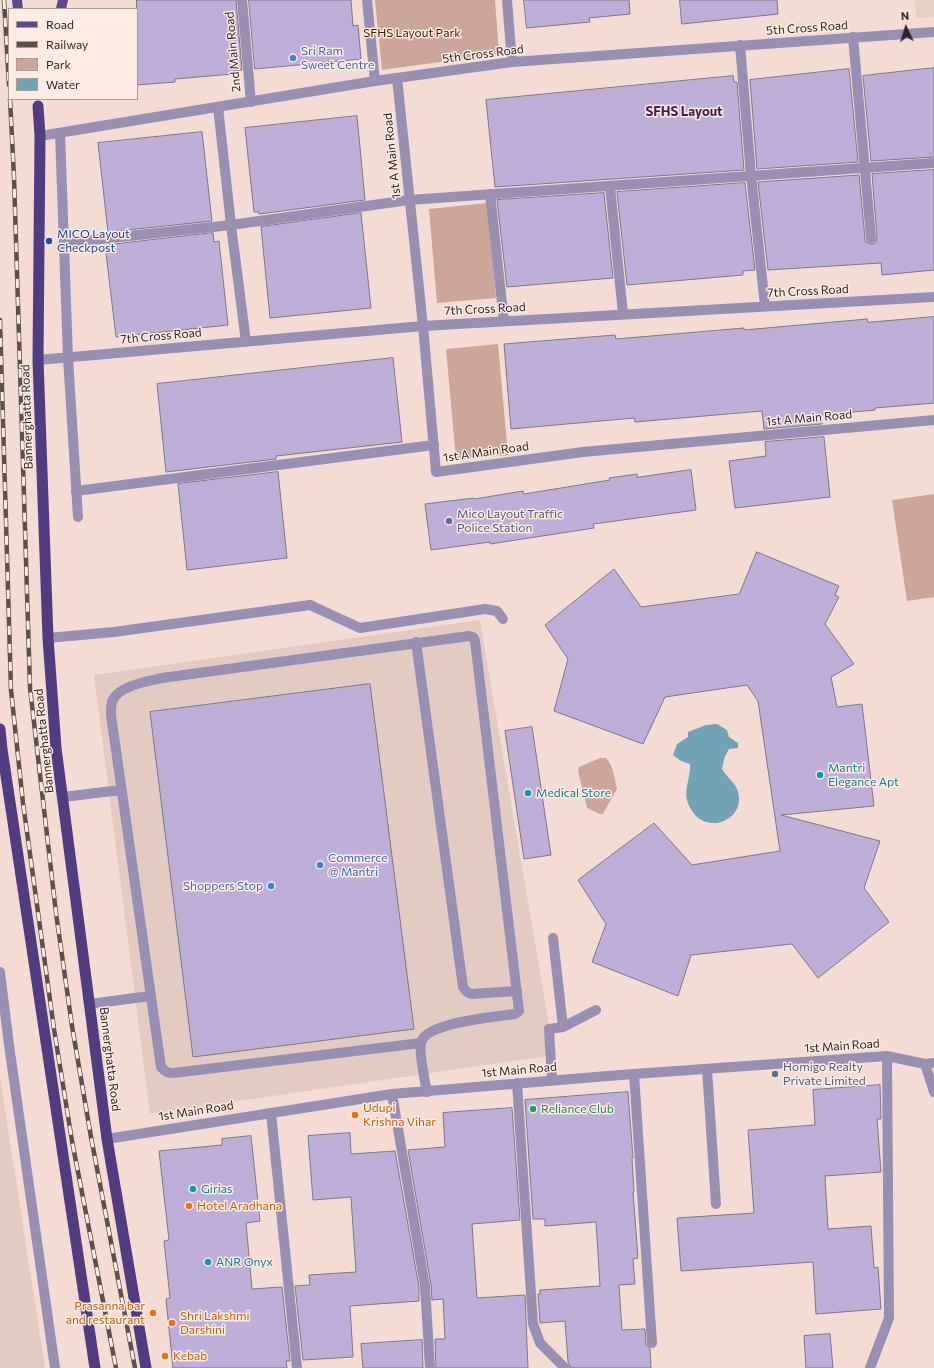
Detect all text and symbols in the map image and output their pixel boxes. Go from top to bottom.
legend [8,8,138,100]
north arrow [886,8,926,48]
text: N [901,9,910,22]
street label: 2nd Main Road [222,11,244,93]
text: Road [46,17,74,31]
street label: 5th Cross Road [766,18,848,38]
park label: SFHS Layout Park [363,26,461,40]
text: Railway [46,37,88,51]
street label: 5th Cross Road [441,42,525,66]
place label: Sri Ram Sweet Centre [301,44,374,72]
marker: Sri Ram Sweet Centre [288,53,298,63]
text: Park [46,57,71,71]
text: Water [46,77,80,91]
district label: SFHS Layout [645,104,723,120]
street label: 1st A Main Road [380,112,404,200]
place label: MICO Layout Checkpost [57,227,130,255]
marker: MICO Layout Checkpost [44,236,54,246]
street label: 7th Cross Road [767,282,849,300]
street label: 7th Cross Road [444,300,526,318]
street label: 7th Cross Road [120,325,202,347]
street label: Bannerghatta Road [18,364,36,470]
street label: 1st A Main Road [765,407,853,429]
street label: 1st A Main Road [442,439,530,465]
place label: Mico Layout Traffic Police Station [457,507,563,535]
marker: Mico Layout Traffic Police Station [444,516,454,526]
street label: Bannerghatta Road [31,688,57,794]
place label: Mantri Elegance Apt [828,761,899,789]
marker: Mantri Elegance Apt [815,770,825,780]
place label: Medical Store [536,786,611,800]
marker: Medical Store [523,788,533,798]
place label: Commerce @ Mantri [328,851,388,879]
marker: Commerce @ Mantri [315,860,325,870]
place label: Shoppers Stop [183,879,263,893]
marker: Shoppers Stop [266,881,276,891]
street label: Bannerghatta Road [96,1006,124,1112]
street label: 1st Main Road [804,1036,880,1056]
street label: 1st Main Road [481,1060,557,1080]
place label: Homigo Realty Private Limited [783,1060,866,1088]
marker: Homigo Realty Private Limited [770,1069,780,1079]
street label: 1st Main Road [157,1098,235,1124]
place label: Udupi Krishna Vihar [363,1101,436,1129]
place label: Reliance Club [541,1102,614,1116]
marker: Reliance Club [528,1104,538,1114]
marker: Udupi Krishna Vihar [350,1110,360,1120]
place label: Girias [201,1182,232,1196]
marker: Girias [188,1184,198,1194]
place label: Hotel Aradhana [197,1199,282,1213]
marker: Hotel Aradhana [184,1201,194,1211]
place label: ANR Onyx [216,1255,273,1269]
marker: ANR Onyx [203,1257,213,1267]
place label: Prasanna bar and restaurant [66,1299,145,1327]
marker: Prasanna bar and restaurant [148,1308,158,1318]
place label: Shri Lakshmi Darshini [180,1309,250,1337]
marker: Shri Lakshmi Darshini [167,1318,177,1328]
place label: Kebab [173,1349,207,1363]
marker: Kebab [160,1351,170,1361]

